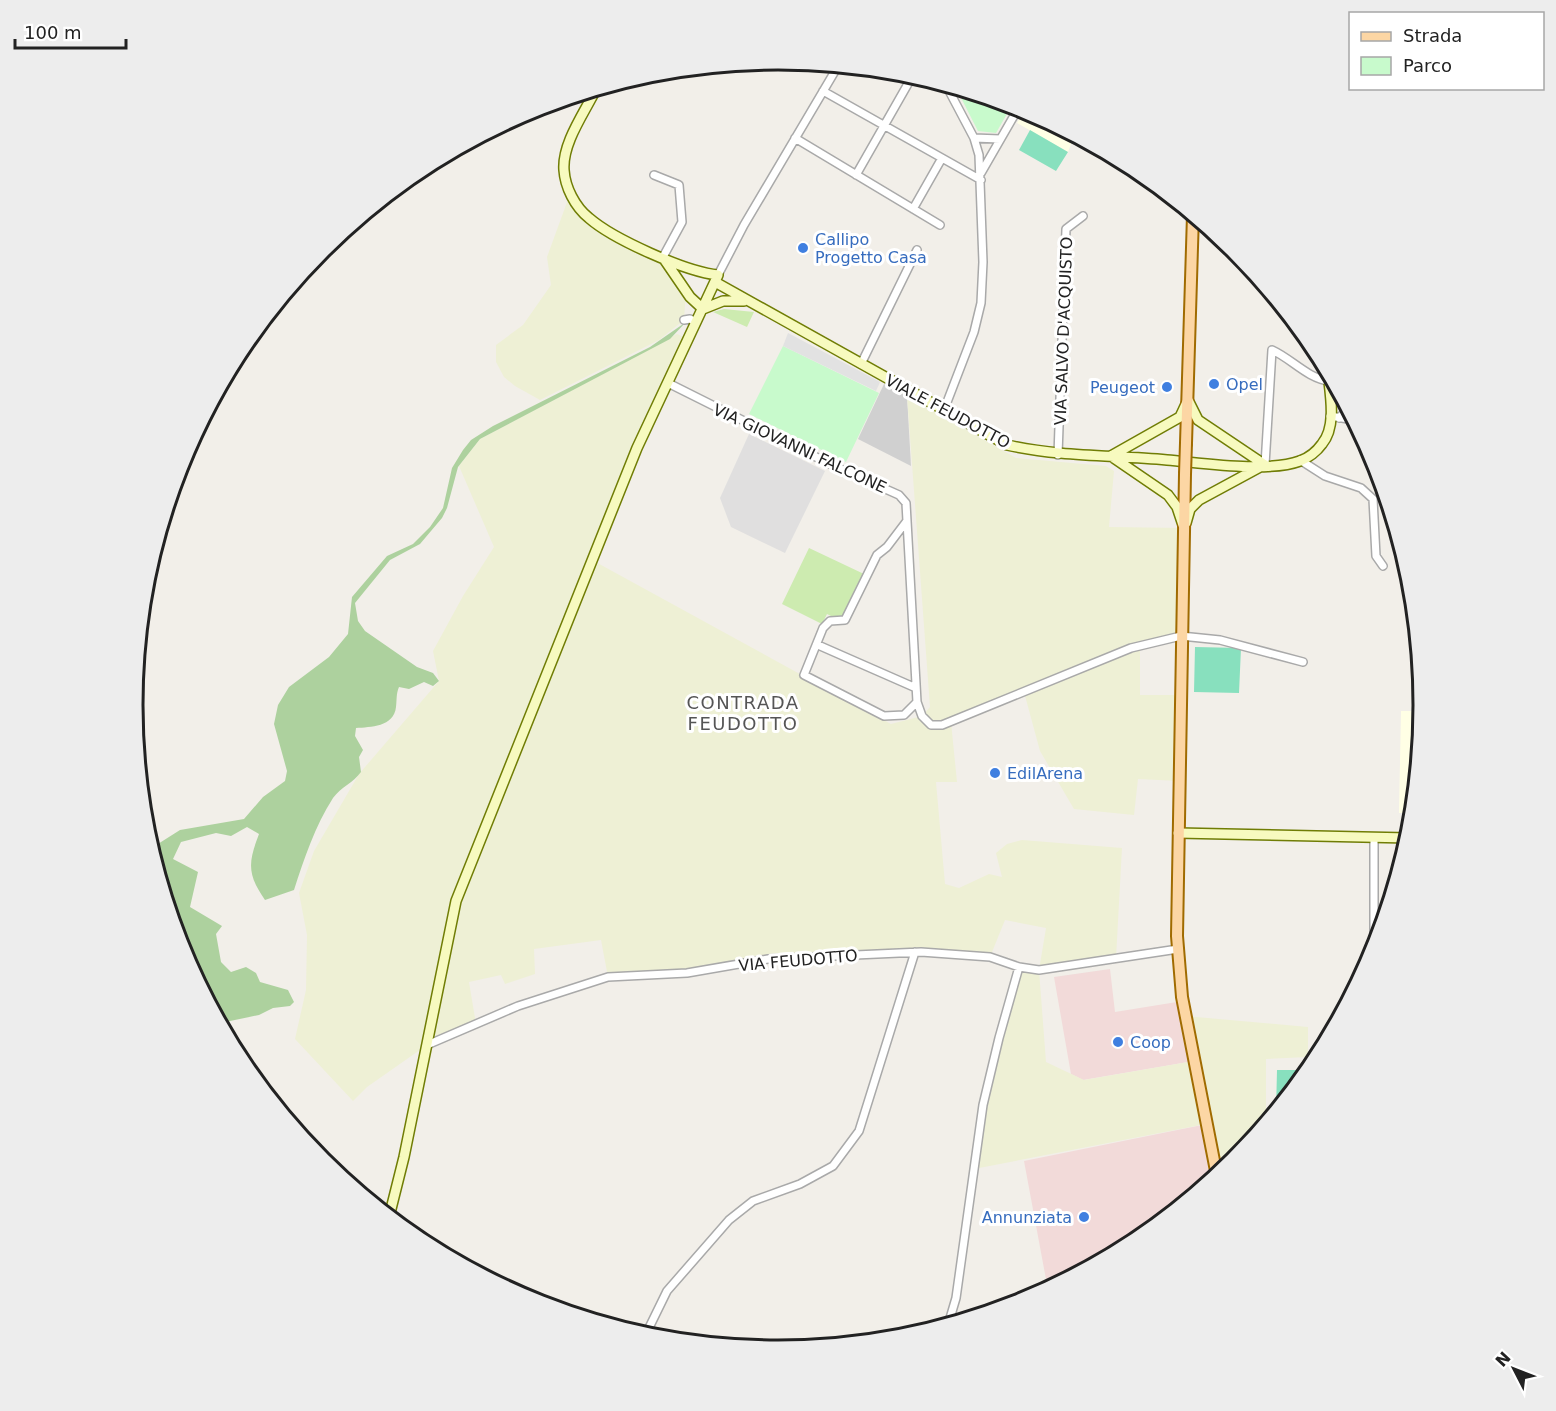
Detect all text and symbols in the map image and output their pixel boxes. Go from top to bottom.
scale bar [15,12,126,50]
legend [1349,12,1544,90]
text: 100 m [24,22,82,43]
text: Strada [1403,25,1462,46]
text: Parco [1403,55,1452,76]
place label: Callipo Progetto Casa [815,230,927,267]
street label: VIA SALVO D'ACQUISTO [1051,236,1076,426]
marker: Callipo Progetto Casa [796,241,810,255]
street label: VIALE FEUDOTTO [882,371,1013,452]
place label: Opel [1226,375,1263,394]
marker: Opel [1207,377,1221,391]
place label: Peugeot [1090,378,1155,397]
marker: Peugeot [1160,380,1174,394]
street label: VIA GIOVANNI FALCONE [710,400,890,497]
district label: CONTRADA FEUDOTTO [686,692,800,734]
place label: EdilArena [1007,764,1083,783]
marker: EdilArena [988,766,1002,780]
street label: VIA FEUDOTTO [738,946,858,975]
place label: Coop [1130,1033,1171,1052]
marker: Coop [1111,1035,1125,1049]
place label: Annunziata [982,1208,1072,1227]
marker: Annunziata [1077,1210,1091,1224]
north arrow [1484,1339,1544,1399]
text: N [1492,1348,1515,1371]

